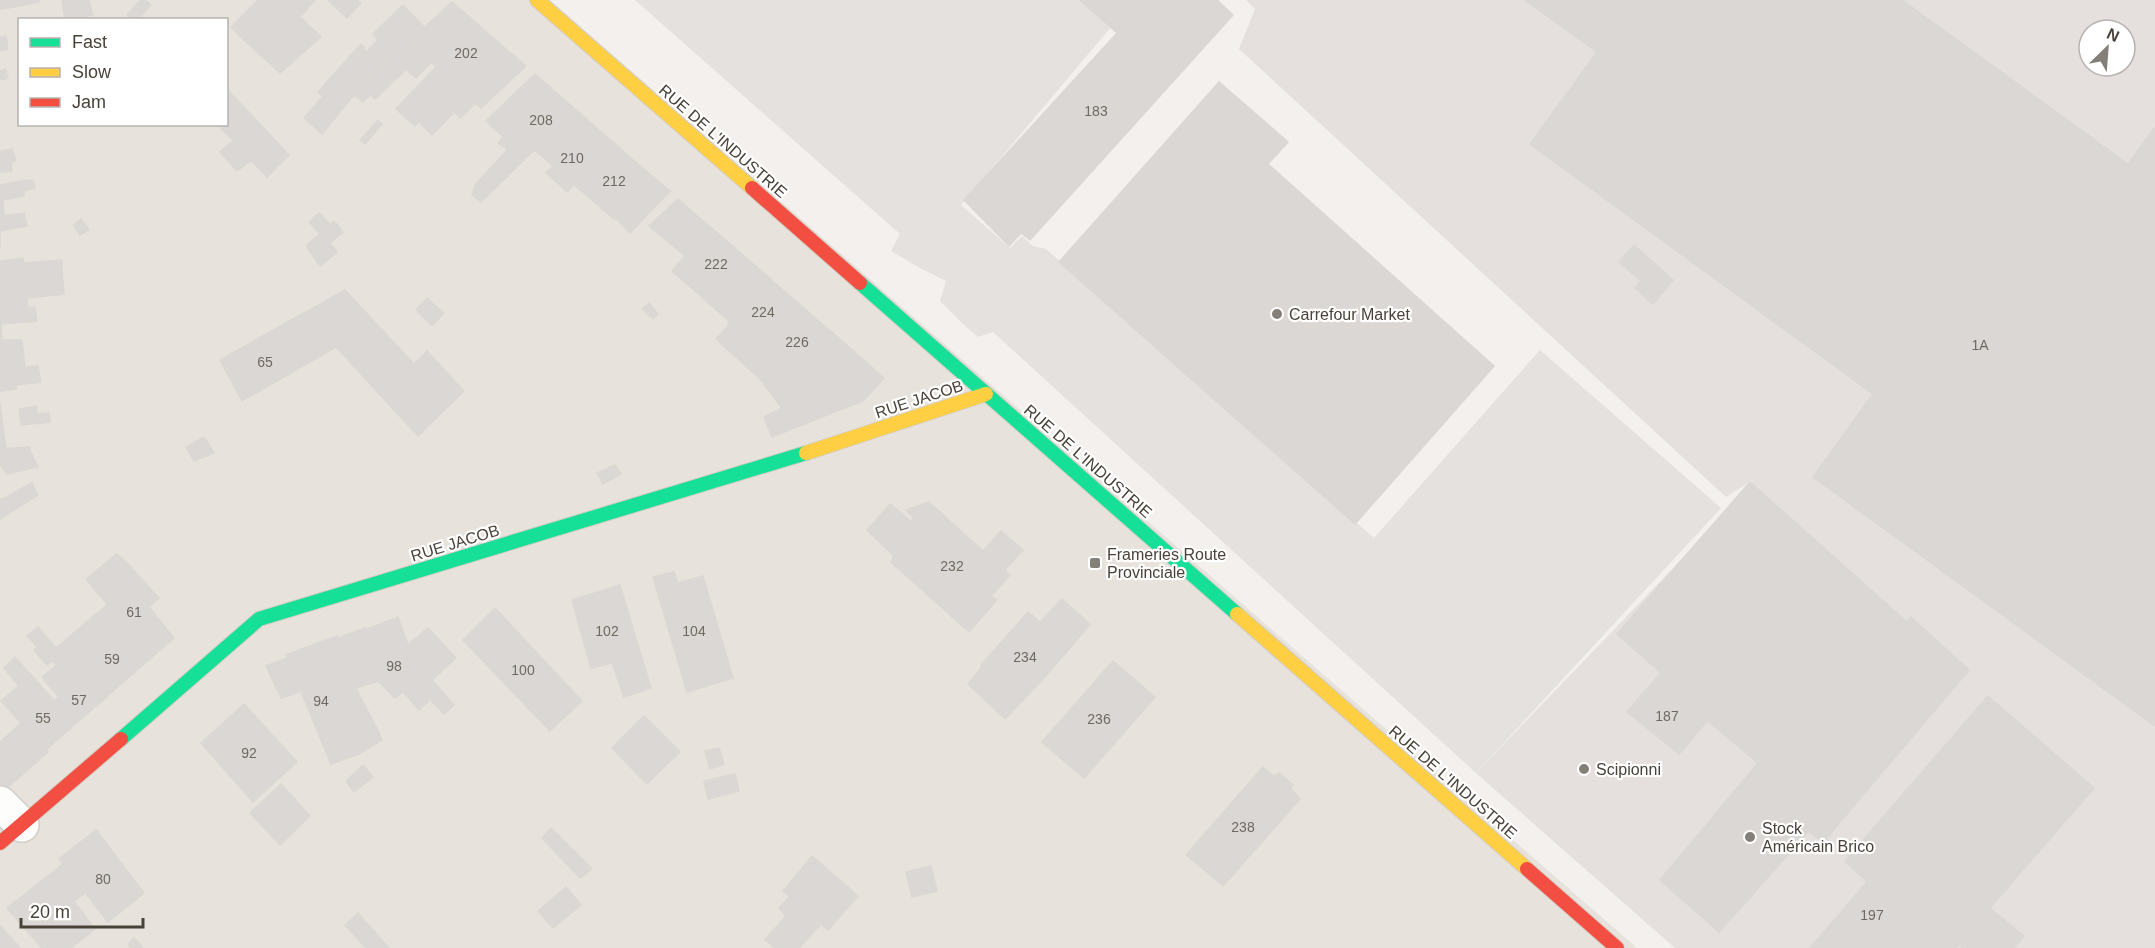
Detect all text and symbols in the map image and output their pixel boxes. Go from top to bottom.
legend [18,18,228,126]
north arrow [2077,18,2137,78]
text: N [2104,25,2122,45]
text: Fast [72,32,107,52]
house number: 202 [454,45,478,61]
text: Slow [72,62,112,82]
street label: RUE DE L'INDUSTRIE [656,81,790,201]
text: Jam [72,92,106,112]
house number: 183 [1084,103,1108,119]
house number: 208 [529,112,553,128]
house number: 210 [560,150,584,166]
house number: 212 [602,173,626,189]
house number: 222 [704,256,728,272]
house number: 224 [751,304,775,320]
place label: Carrefour Market [1289,306,1410,323]
marker: Carrefour Market [1270,307,1284,321]
house number: 226 [785,334,809,350]
house number: 1A [1971,337,1989,353]
house number: 65 [257,354,273,370]
street label: RUE JACOB [873,377,965,421]
street label: RUE DE L'INDUSTRIE [1021,401,1155,521]
street label: RUE JACOB [409,521,501,565]
place label: Frameries Route Provinciale [1107,546,1226,581]
marker: Frameries Route Provinciale [1088,556,1102,570]
house number: 232 [940,558,964,574]
house number: 61 [126,604,142,620]
house number: 102 [595,623,619,639]
house number: 104 [682,623,706,639]
house number: 234 [1013,649,1037,665]
house number: 59 [104,651,120,667]
house number: 98 [386,658,402,674]
house number: 100 [511,662,535,678]
house number: 57 [71,692,87,708]
house number: 94 [313,693,329,709]
house number: 187 [1655,708,1679,724]
house number: 55 [35,710,51,726]
house number: 236 [1087,711,1111,727]
street label: RUE DE L'INDUSTRIE [1386,722,1520,842]
house number: 92 [241,745,257,761]
place label: Scipionni [1596,761,1661,778]
marker: Scipionni [1577,762,1591,776]
house number: 238 [1231,819,1255,835]
place label: Stock Américain Brico [1762,820,1874,855]
marker: Stock Américain Brico [1743,830,1757,844]
house number: 80 [95,871,111,887]
scale bar [21,891,142,929]
text: 20 m [30,902,70,922]
house number: 197 [1860,907,1884,923]

